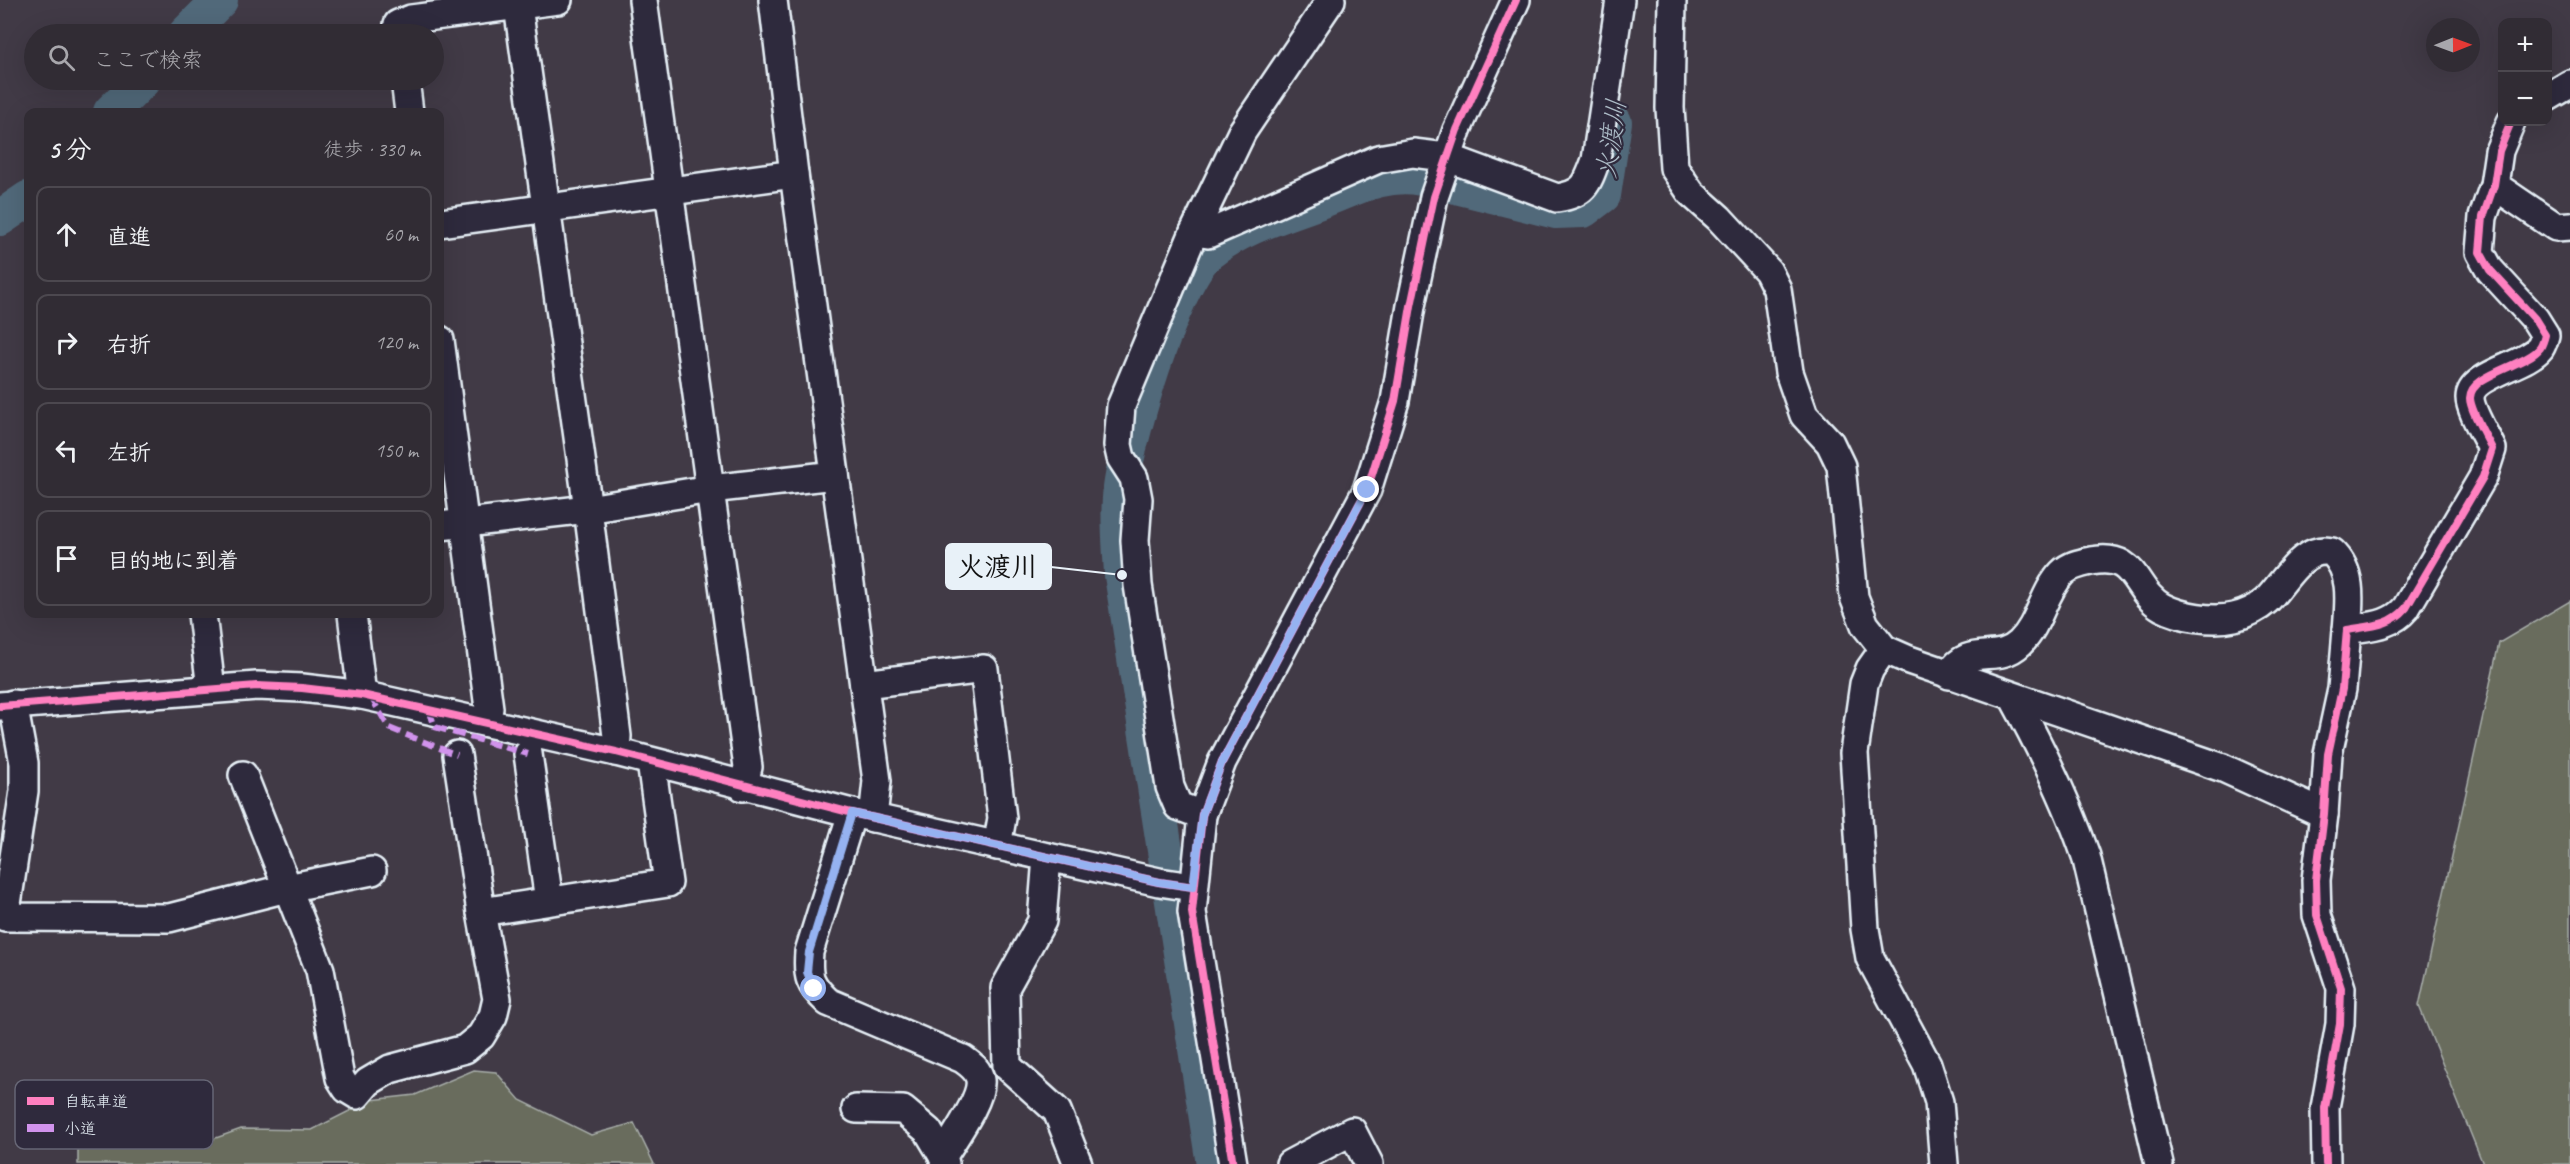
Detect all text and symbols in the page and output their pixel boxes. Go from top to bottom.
north arrow [2426,18,2480,72]
map controls [2498,18,2552,126]
button: + [2498,18,2552,72]
search box [24,24,444,90]
icon: search [45,41,78,74]
text: ここで検索 [93,46,203,74]
button: − [2498,72,2552,126]
water label: 火渡川 [1589,97,1633,181]
text: 5 分 [48,133,92,166]
text: 徒歩 · 330 m [324,137,420,162]
icon: ahead [50,218,83,251]
text: 60 m [384,222,418,247]
text: 直進 [107,223,151,251]
icon: right [50,326,83,359]
text: 120 m [375,330,418,355]
text: 右折 [107,331,151,359]
icon: left [50,434,83,467]
text: 150 m [375,438,418,463]
text: 左折 [107,439,151,467]
route end [1353,476,1379,502]
icon: arrive [50,542,83,575]
callout: 火渡川 [946,544,1051,589]
text: 目的地に到着 [107,547,239,575]
text: 火渡川 [958,550,1039,584]
route start [800,975,826,1001]
legend [15,1080,213,1149]
text: 自転車道 [64,1092,128,1112]
text: 小道 [64,1119,96,1139]

